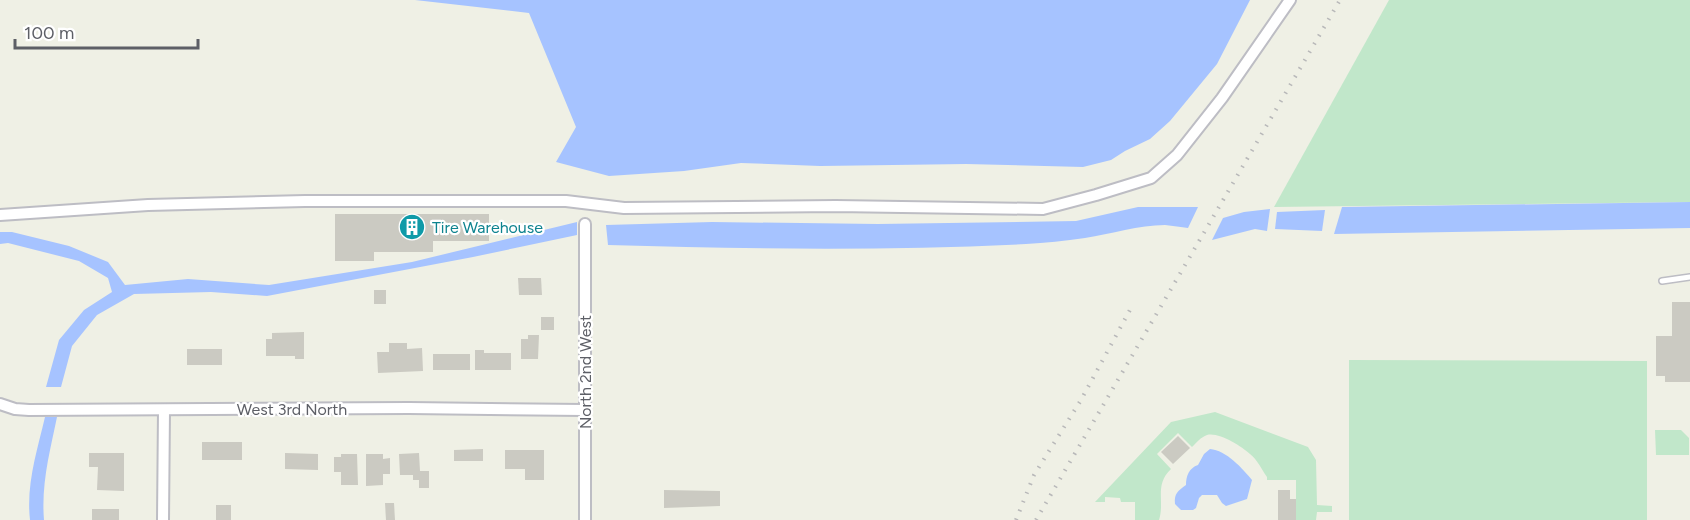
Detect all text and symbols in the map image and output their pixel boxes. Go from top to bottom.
scale bar [15,12,198,50]
text: 100 m [24,22,74,44]
building icon: Tire Warehouse [397,212,427,242]
place label: Tire Warehouse [432,218,543,237]
street label: North 2nd West [576,315,595,429]
street label: West 3rd North [237,400,347,419]

